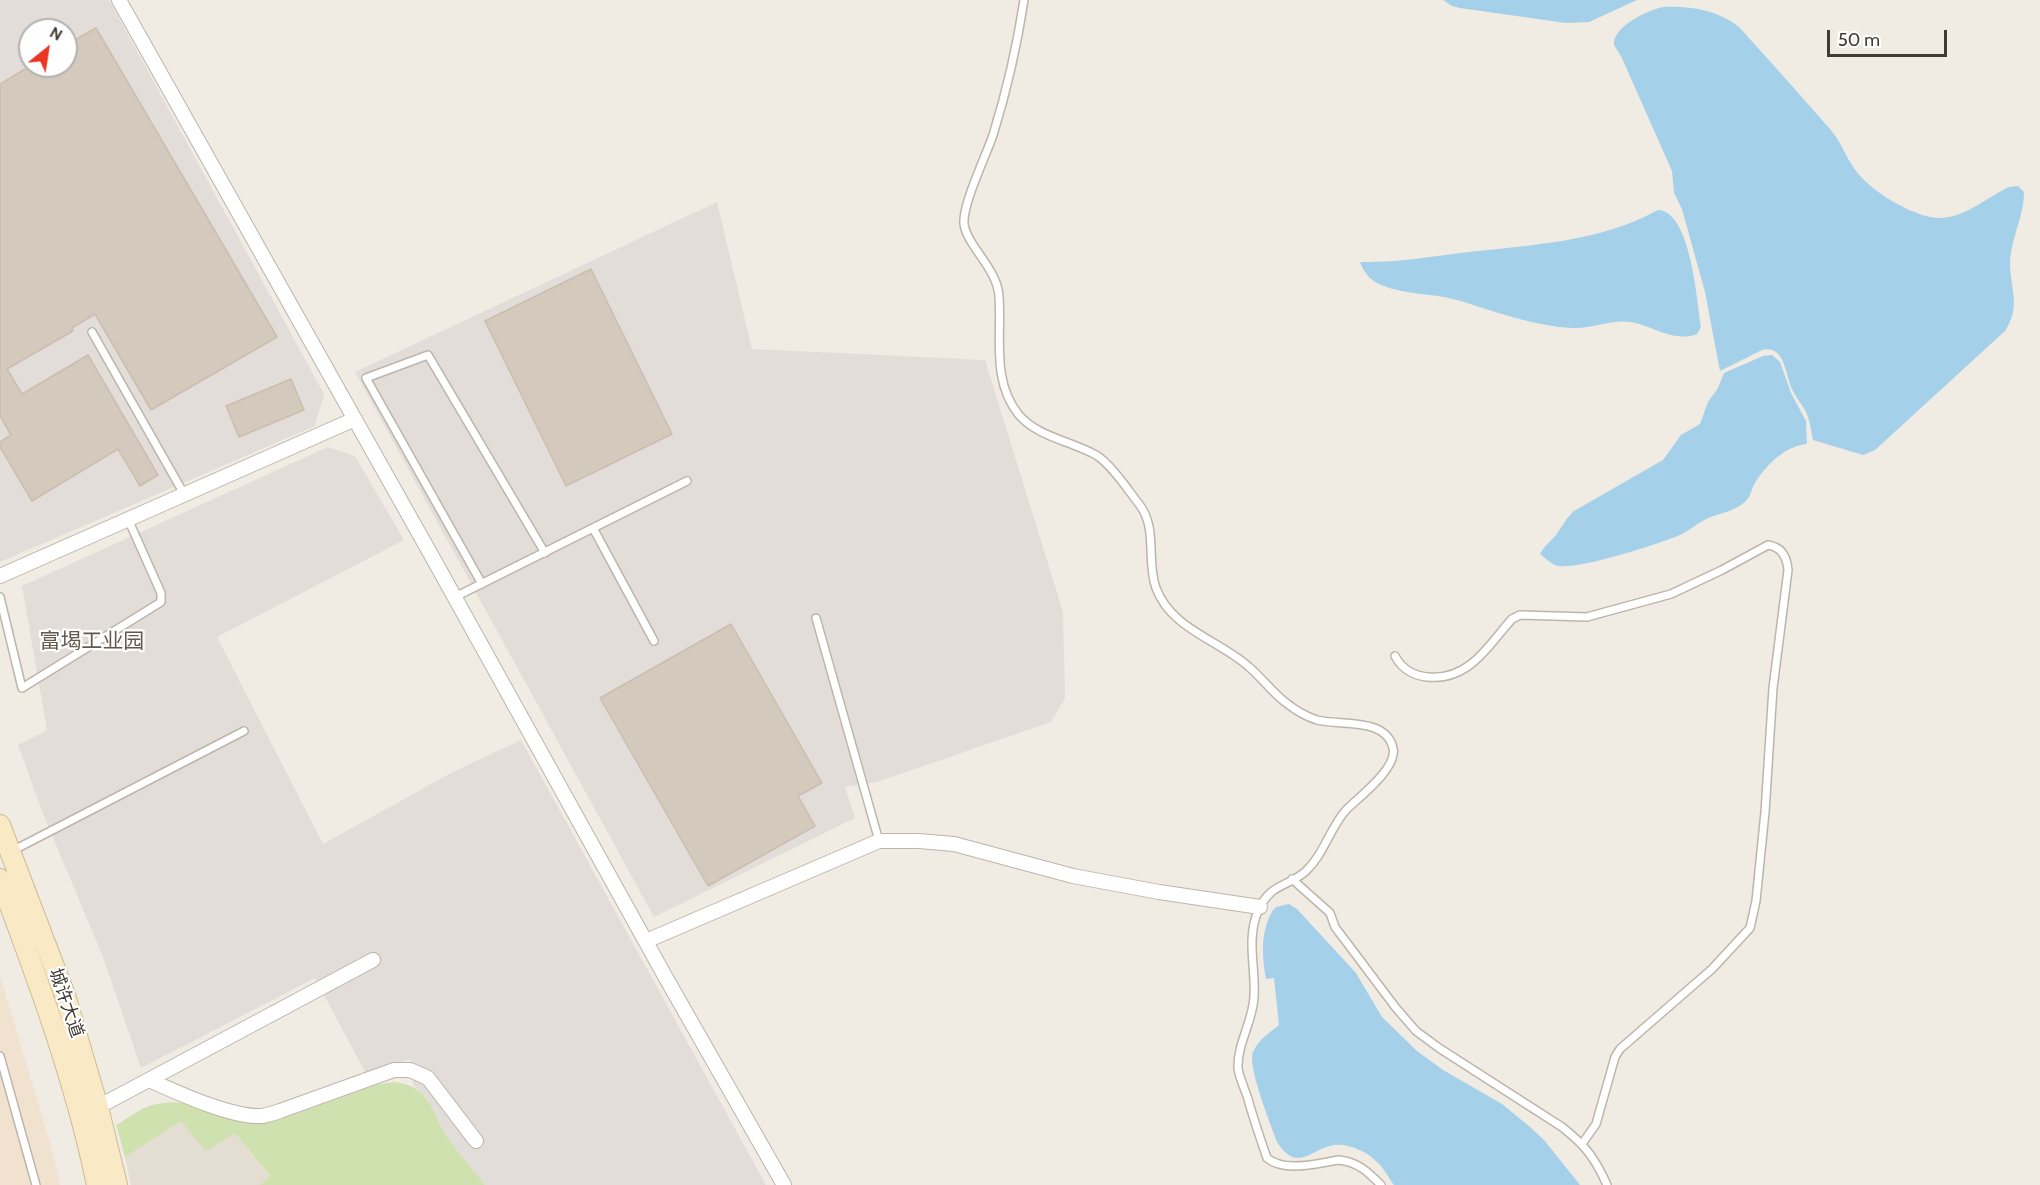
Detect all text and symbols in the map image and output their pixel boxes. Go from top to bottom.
north arrow [18,18,78,78]
scale bar [1830,18,1950,56]
text: N [47,23,66,45]
text: 50 m [1838,29,1880,51]
district label: 富堨工业园 [40,629,144,655]
street label: 城许大道 [44,965,88,1041]

